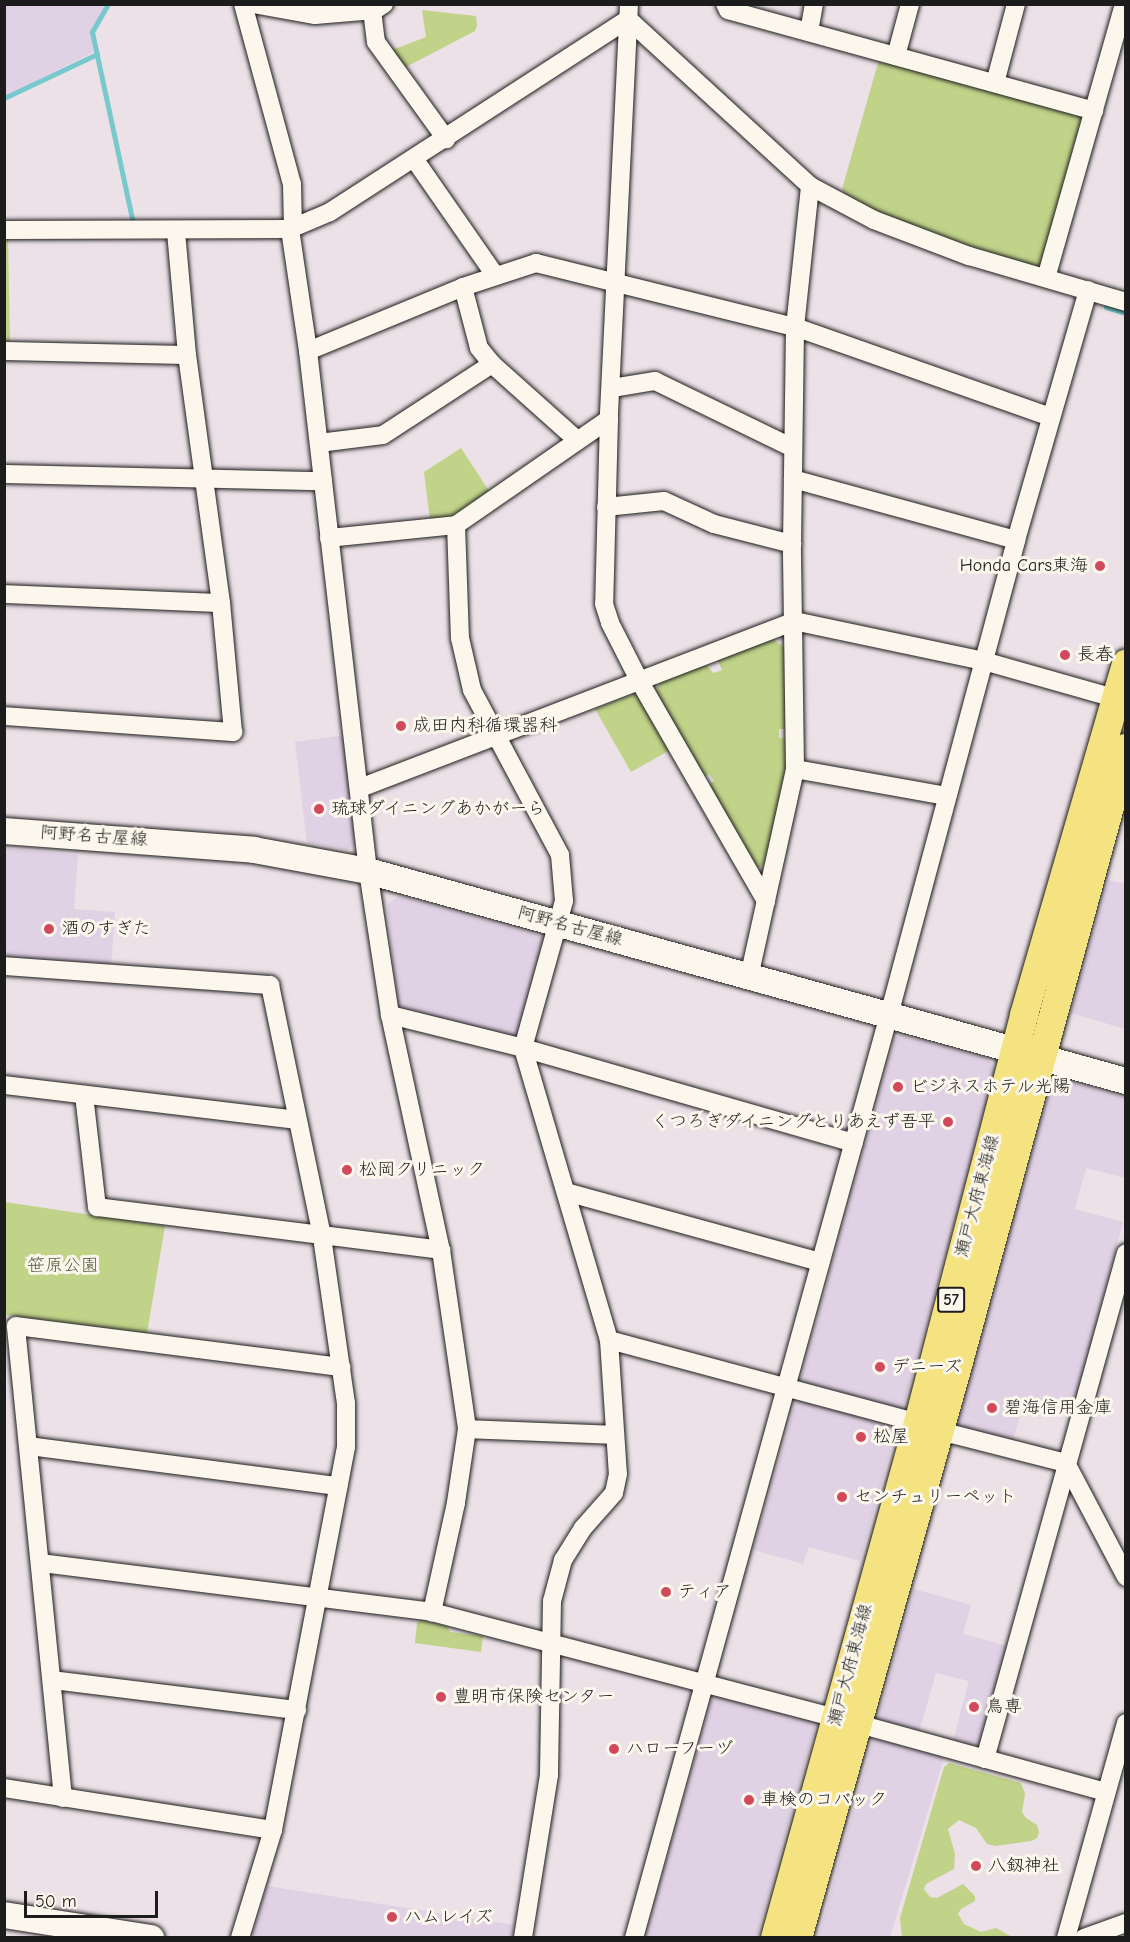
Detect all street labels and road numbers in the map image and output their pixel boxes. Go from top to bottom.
street label: 阿野名古屋線 [39,822,149,852]
street label: 阿野名古屋線 [515,903,625,951]
street label: 瀬戸大府東海線 [951,1132,1005,1260]
road number: 57 [936,1287,966,1313]
street label: 瀬戸大府東海線 [824,1601,878,1729]

